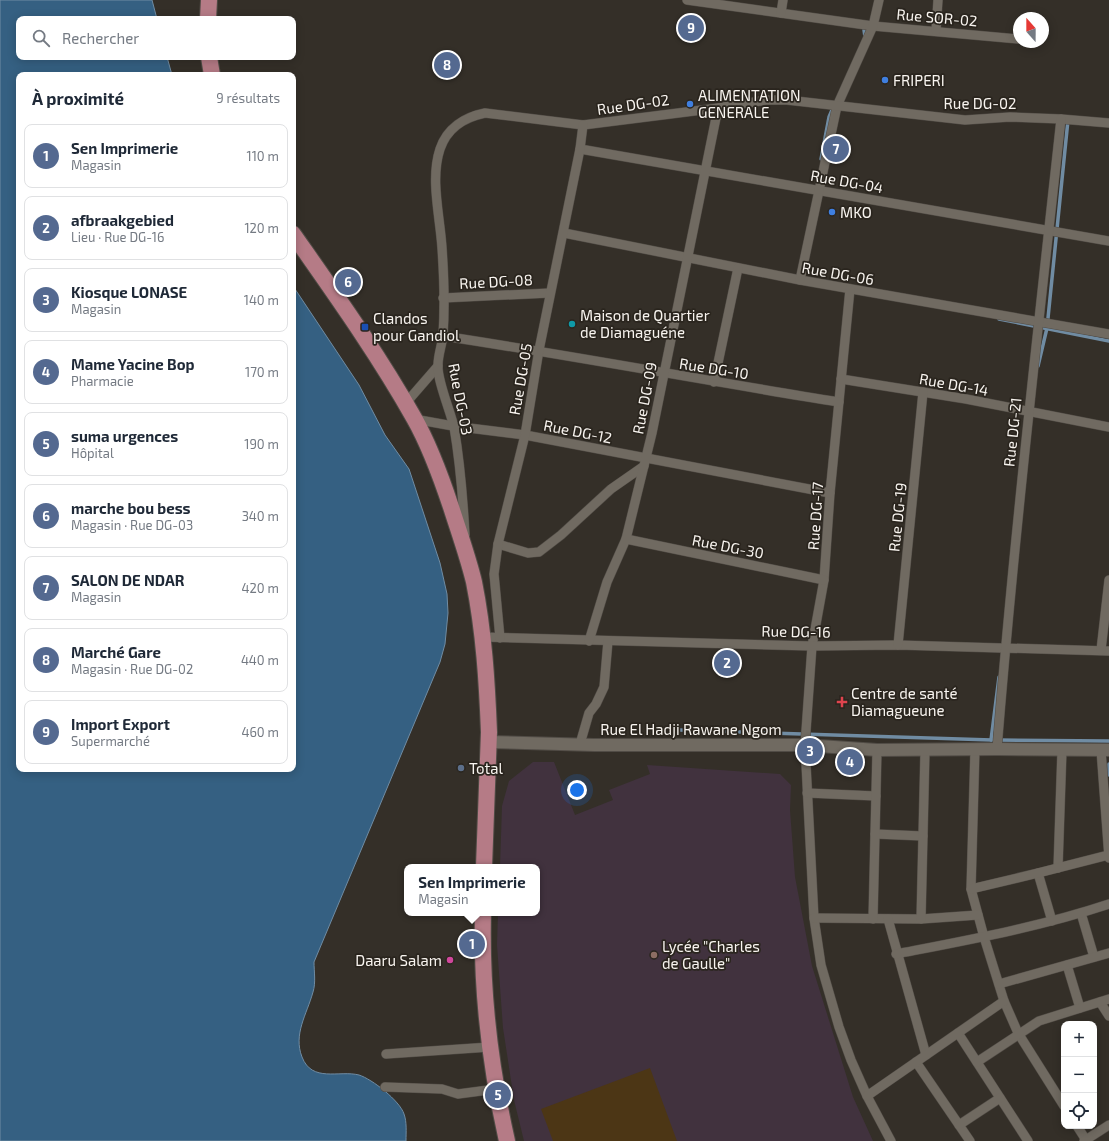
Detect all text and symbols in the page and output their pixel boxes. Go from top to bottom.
street label: Rue SOR-02 [896,4,978,30]
north arrow [1013,12,1049,48]
pin: 9 [678,13,704,43]
search box [16,16,296,60]
icon: search [30,27,52,49]
text: Rechercher [62,29,139,47]
pin: 8 [434,50,460,80]
place label: FRIPERI [893,71,945,89]
marker: FRIPERI [880,75,890,85]
place label: ALIMENTATION GENERALE [698,86,801,121]
text: À proximité [32,88,124,108]
text: 9 résultats [216,90,280,106]
street label: Rue DG-02 [596,90,670,118]
street label: Rue DG-02 [944,94,1016,112]
marker: ALIMENTATION GENERALE [685,99,695,109]
pin: 7 [823,134,849,164]
text: Sen Imprimerie [71,139,178,157]
text: 1 [43,148,49,164]
text: 110 m [247,148,279,164]
text: Magasin [71,157,121,173]
street label: Rue DG-04 [809,166,885,196]
place label: MKO [840,203,872,221]
marker: MKO [827,207,837,217]
text: afbraakgebied [71,211,174,229]
text: 2 [42,220,50,236]
text: 120 m [244,220,279,236]
text: Lieu · Rue DG-16 [71,229,164,245]
street label: Rue DG-06 [801,258,875,288]
pin: 6 [335,267,361,297]
street label: Rue DG-08 [459,270,533,292]
text: Kiosque LONASE [71,283,187,301]
text: 3 [42,292,50,308]
text: 140 m [244,292,279,308]
text: Magasin [71,301,121,317]
place label: Maison de Quartier de Diamaguéne [580,306,710,341]
place label: Clandos pour Gandiol [373,309,460,344]
marker: Maison de Quartier de Diamaguéne [567,319,577,329]
marker: Clandos pour Gandiol [360,322,370,332]
street label: Rue DG-05 [505,342,535,416]
street label: Rue DG-10 [678,354,750,382]
text: Mame Yacine Bop [71,355,195,373]
street label: Rue DG-09 [628,360,660,436]
street label: Rue DG-03 [445,362,477,436]
text: 4 [42,364,50,380]
text: 170 m [245,364,279,380]
street label: Rue DG-14 [918,369,990,399]
text: Pharmacie [71,373,134,389]
street label: Rue DG-21 [999,396,1025,468]
street label: Rue DG-12 [542,416,614,446]
text: suma urgences [71,427,178,445]
text: 5 [42,436,50,452]
text: 190 m [244,436,279,452]
text: Hôpital [71,445,114,461]
street label: Rue DG-17 [804,481,826,551]
street label: Rue DG-19 [884,482,910,552]
text: marche bou bess [71,499,191,517]
text: 6 [42,508,50,524]
text: 340 m [242,508,279,524]
text: Magasin · Rue DG-03 [71,517,193,533]
street label: Rue DG-30 [691,530,765,562]
text: SALON DE NDAR [71,571,184,589]
text: 7 [43,580,49,596]
text: 420 m [242,580,279,596]
text: Magasin [71,589,121,605]
street label: Rue DG-16 [761,621,831,641]
text: Marché Gare [71,643,161,661]
pin: 2 [714,648,740,678]
text: 8 [42,652,50,668]
text: 440 m [241,652,279,668]
text: Magasin · Rue DG-02 [71,661,193,677]
place label: Centre de santé Diamagueune [851,684,958,719]
marker: Centre de santé Diamagueune [836,696,848,708]
text: Import Export [71,715,170,733]
street label: Rue El Hadji Rawane Ngom [600,720,782,739]
text: 9 [42,724,50,740]
text: 460 m [241,724,279,740]
text: Supermarché [71,733,150,749]
pin: 3 [797,736,823,766]
pin: 4 [837,747,863,777]
place label: Total [469,759,503,777]
marker: Total [456,763,466,773]
your location [567,780,587,800]
popup [404,864,540,916]
text: Sen Imprimerie [418,873,526,891]
text: Magasin [418,891,469,907]
pin: 1 [459,929,485,959]
place label: Lycée "Charles de Gaulle" [662,937,760,972]
marker: Lycée "Charles de Gaulle" [649,950,659,960]
place label: Daaru Salam [355,951,442,969]
marker: Daaru Salam [445,955,455,965]
map controls [1061,1021,1097,1129]
button: + [1061,1021,1097,1057]
button: − [1061,1057,1097,1093]
pin: 5 [485,1080,511,1110]
button: locate [1061,1093,1097,1129]

